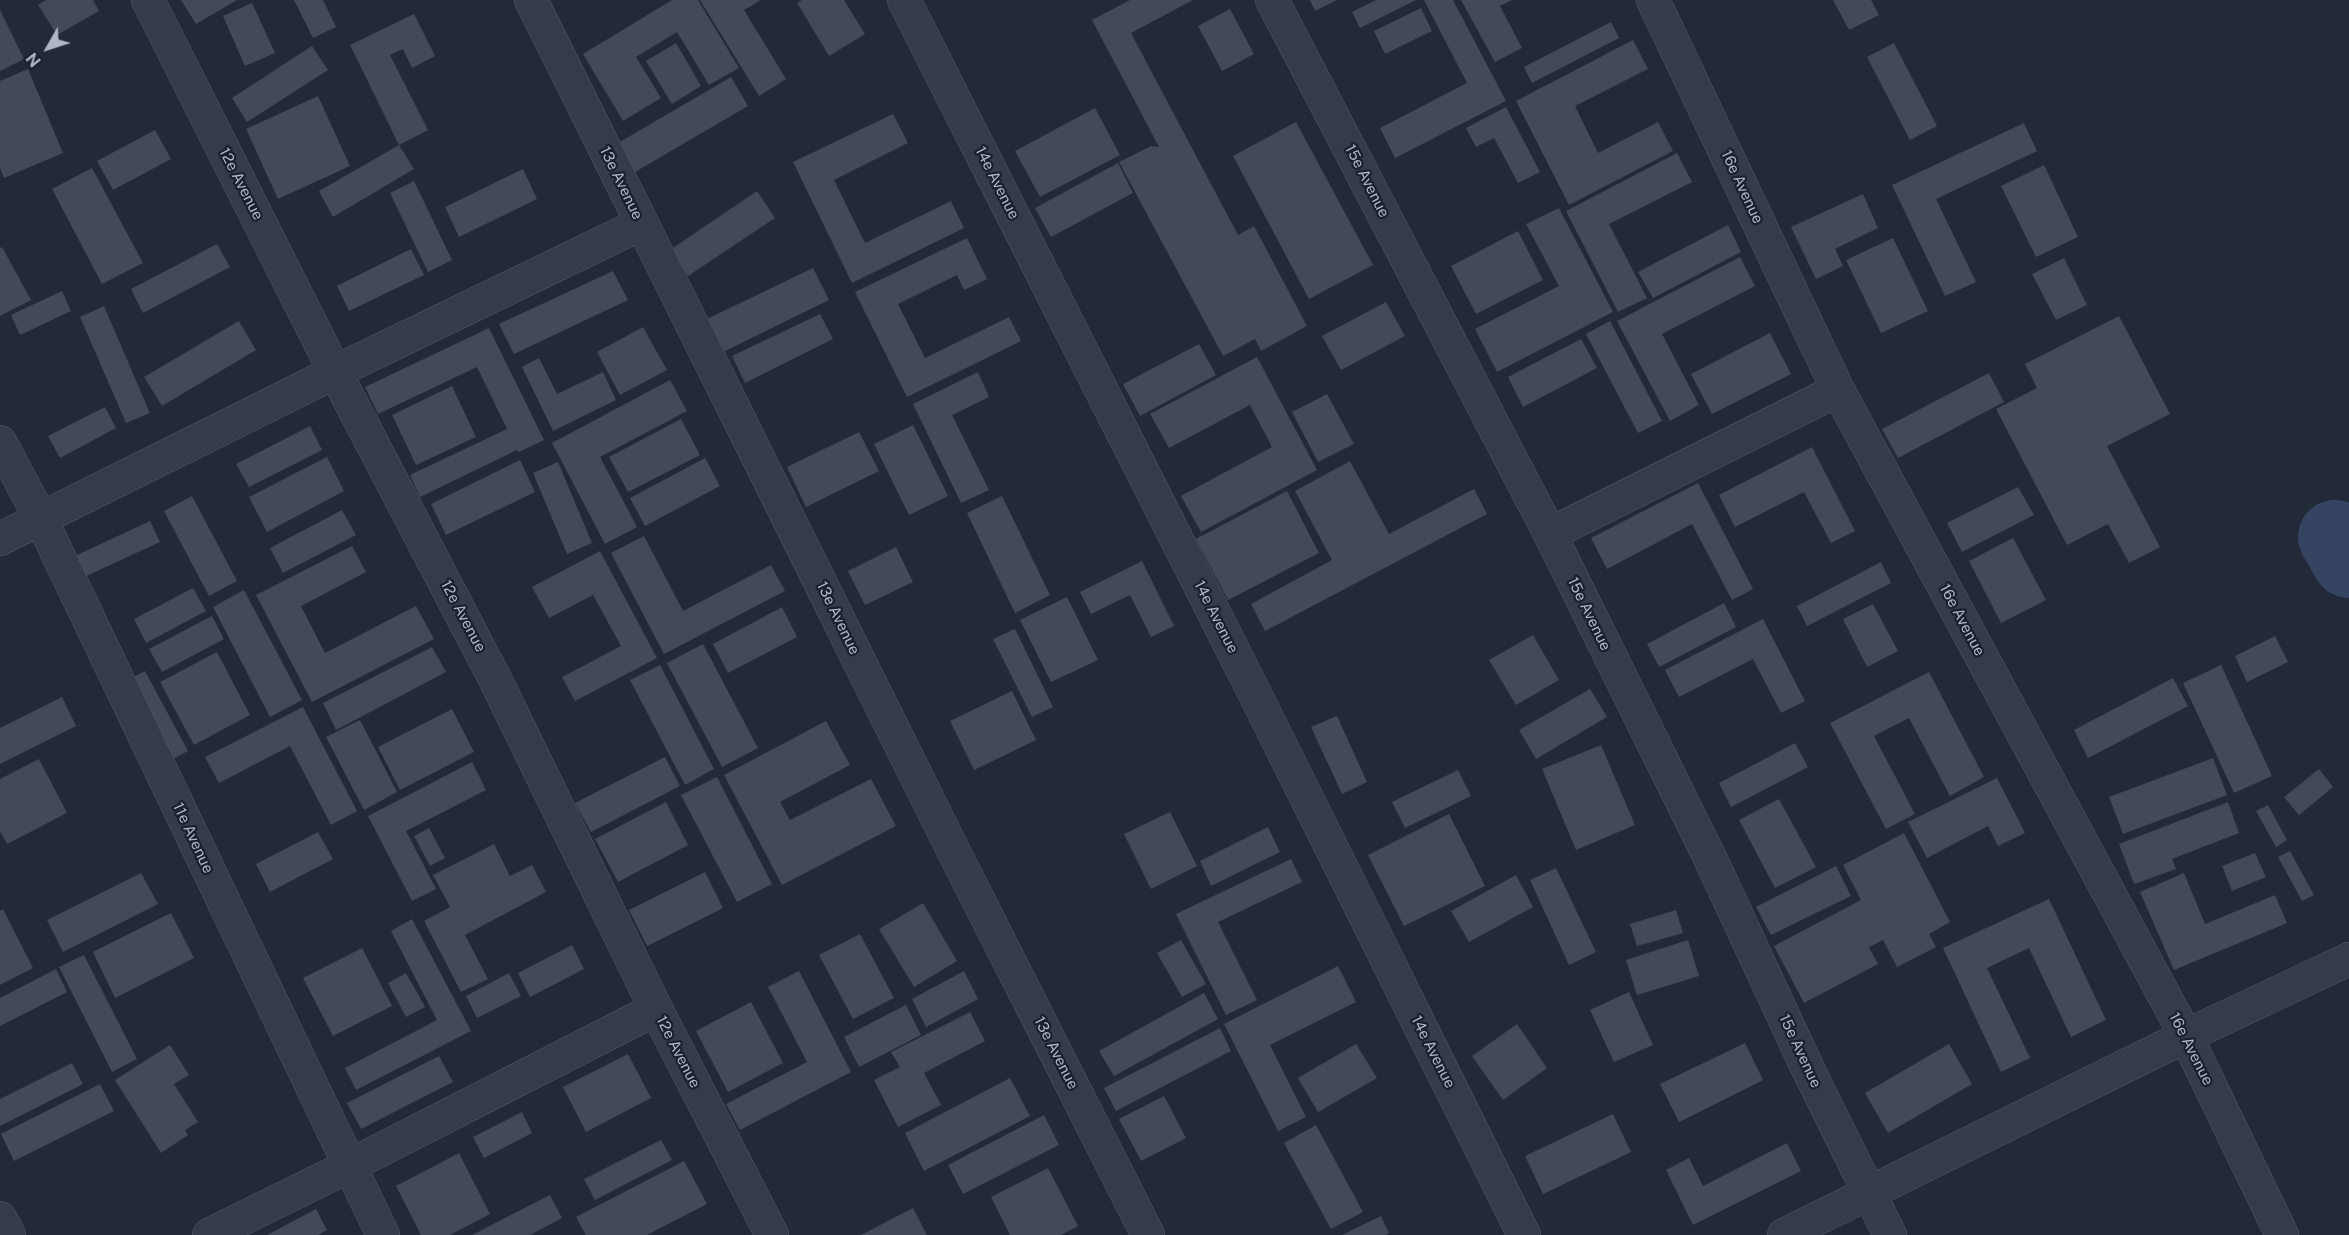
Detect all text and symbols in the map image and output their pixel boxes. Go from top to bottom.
north arrow [18,18,78,78]
text: N [22,49,45,70]
street label: 15e Avenue [1341,142,1393,220]
street label: 13e Avenue [596,143,646,223]
street label: 14e Avenue [971,144,1023,222]
street label: 12e Avenue [215,145,267,223]
street label: 16e Avenue [1717,147,1767,227]
street label: 15e Avenue [1564,574,1614,654]
street label: 12e Avenue [437,577,489,655]
street label: 13e Avenue [813,578,863,658]
street label: 14e Avenue [1190,578,1242,656]
street label: 16e Avenue [1935,581,1989,659]
street label: 11e Avenue [169,800,217,876]
street label: 16e Avenue [2165,1010,2217,1088]
street label: 15e Avenue [1775,1011,1825,1091]
street label: 12e Avenue [652,1013,704,1091]
street label: 14e Avenue [1407,1013,1459,1091]
street label: 13e Avenue [1030,1014,1082,1092]

